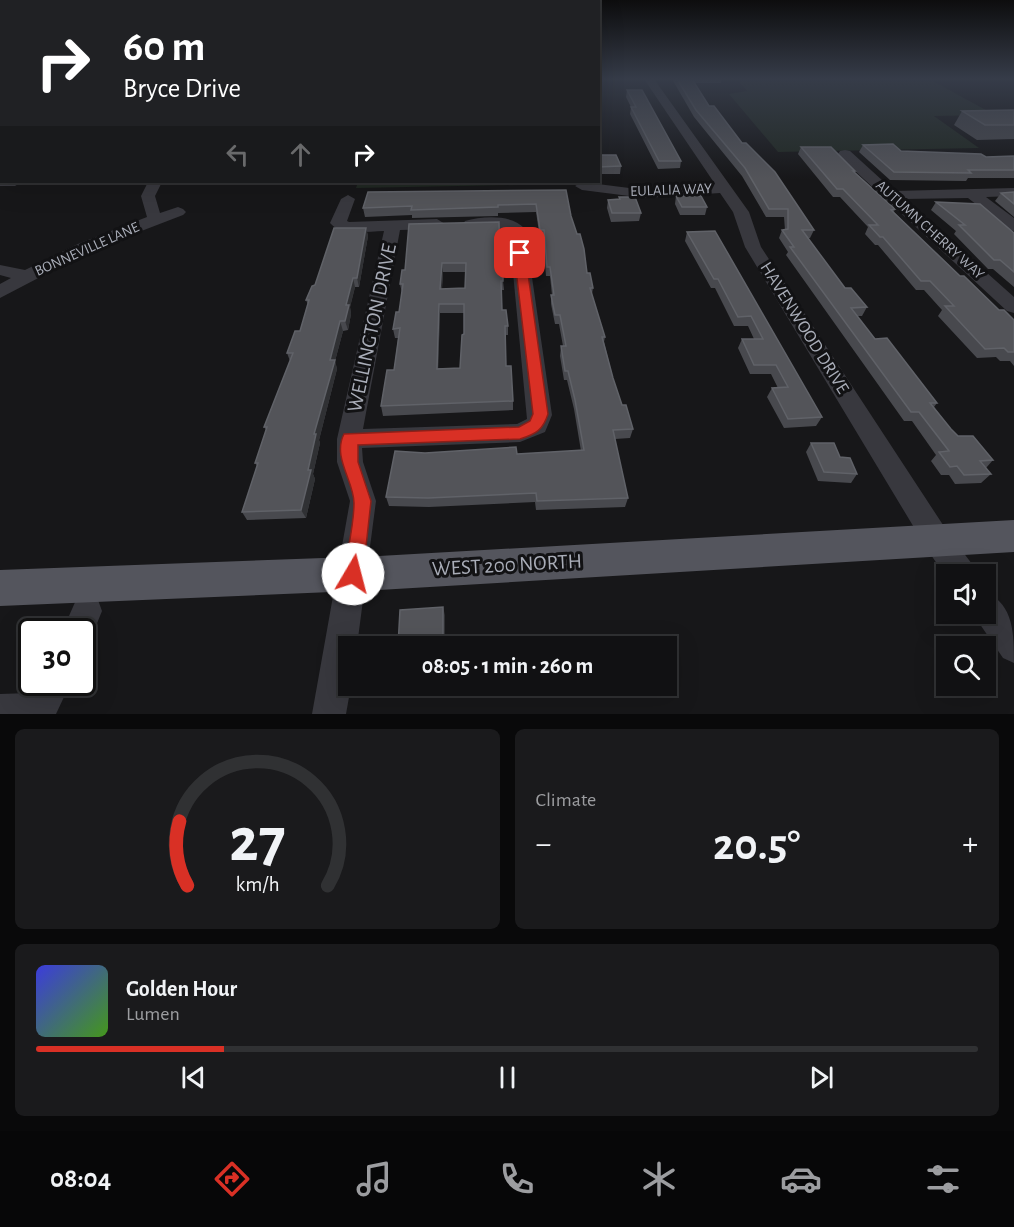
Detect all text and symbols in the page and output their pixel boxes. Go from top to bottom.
icon: right [24,24,102,102]
text: 60 m [123,26,205,68]
text: Bryce Drive [123,75,241,102]
icon: left [221,138,254,171]
icon: ahead [284,138,317,171]
icon: right [347,138,380,171]
street label: AUTUMN CHERRY WAY [873,178,987,282]
street label: EULALIA WAY [630,181,712,199]
street label: BONNEVILLE LANE [33,219,141,279]
pin [494,227,545,278]
icon: arrive [503,236,536,269]
street label: WELLINGTON DRIVE [344,242,400,414]
street label: HAVENWOOD DRIVE [756,259,852,397]
position arrow [321,542,385,606]
street label: WEST 200 NORTH [431,551,583,579]
map controls [936,564,996,696]
button: sound [936,564,996,624]
speed limit sign: 30 [18,618,96,696]
button: search [936,636,996,696]
text: 08:05 · 1 min · 260 m [422,655,593,677]
text: Climate [536,790,596,810]
text: 27 [229,810,285,872]
text: 20.5° [713,823,801,868]
text: − [536,828,551,861]
text: + [962,828,978,861]
text: km/h [235,874,279,895]
text: Golden Hour [126,978,237,1000]
text: Lumen [126,1004,180,1024]
icon: previous [177,1061,210,1094]
icon: pause [491,1061,524,1094]
icon: next [805,1061,838,1094]
icon: directions [211,1158,253,1200]
icon: music [353,1158,395,1200]
icon: phone [496,1158,538,1200]
icon: climate [638,1158,680,1200]
icon: car [780,1158,822,1200]
icon: filters [922,1158,964,1200]
text: 08:04 [50,1165,111,1192]

